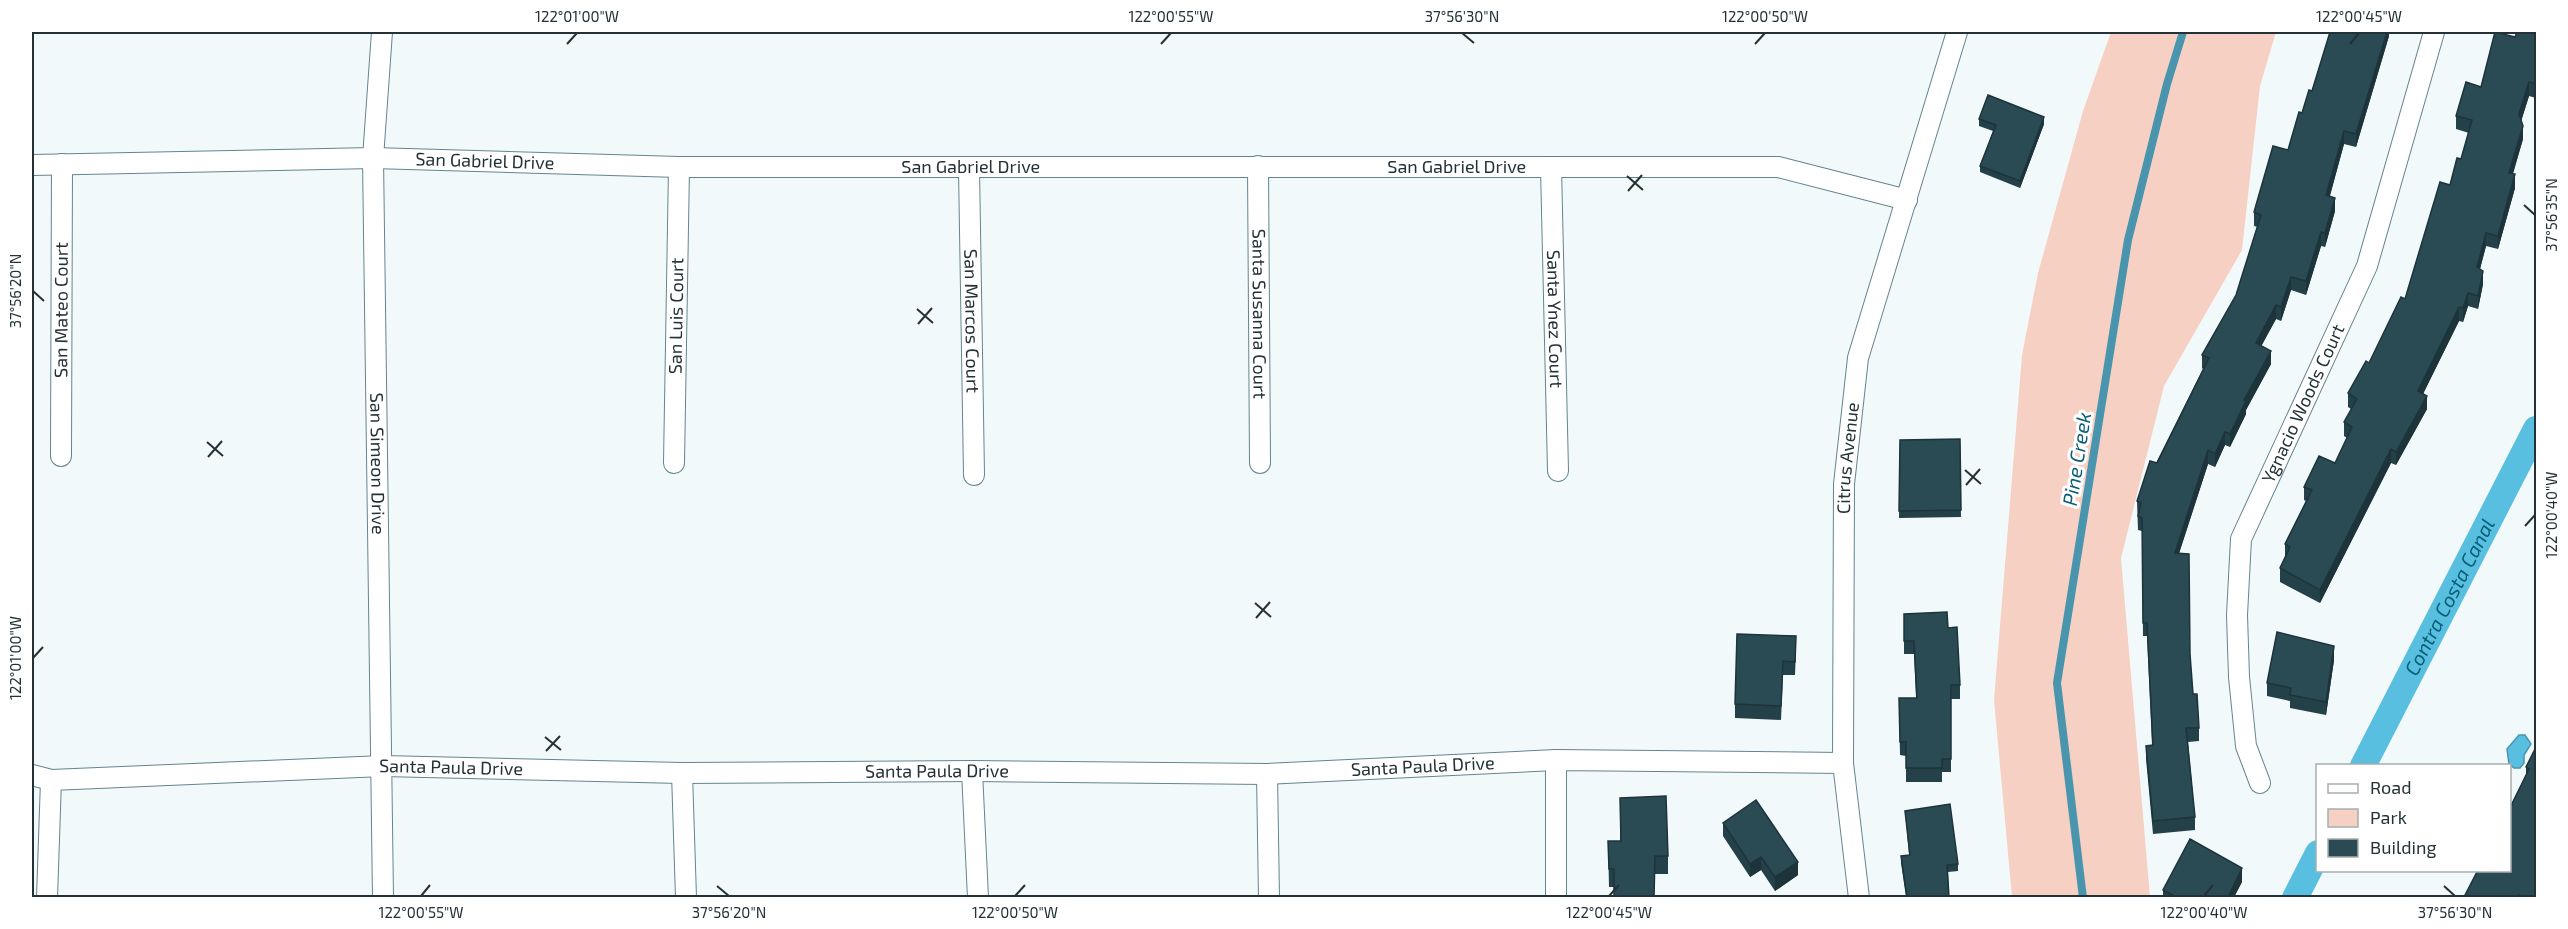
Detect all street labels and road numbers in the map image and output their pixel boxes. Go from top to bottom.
street label: San Gabriel Drive [415,147,555,173]
street label: San Gabriel Drive [901,155,1040,177]
street label: San Gabriel Drive [1387,155,1526,177]
street label: Santa Susanna Court [1248,229,1272,399]
street label: San Mateo Court [49,242,72,378]
street label: San Marcos Court [960,249,985,393]
street label: Santa Ynez Court [1543,250,1568,388]
street label: San Luis Court [664,257,687,374]
street label: Ygnacio Woods Court [2256,320,2349,486]
street label: San Simeon Drive [366,393,390,535]
street label: Citrus Avenue [1832,401,1863,514]
street label: Santa Paula Drive [1350,751,1495,780]
street label: Santa Paula Drive [379,754,523,779]
street label: Santa Paula Drive [865,759,1009,782]

